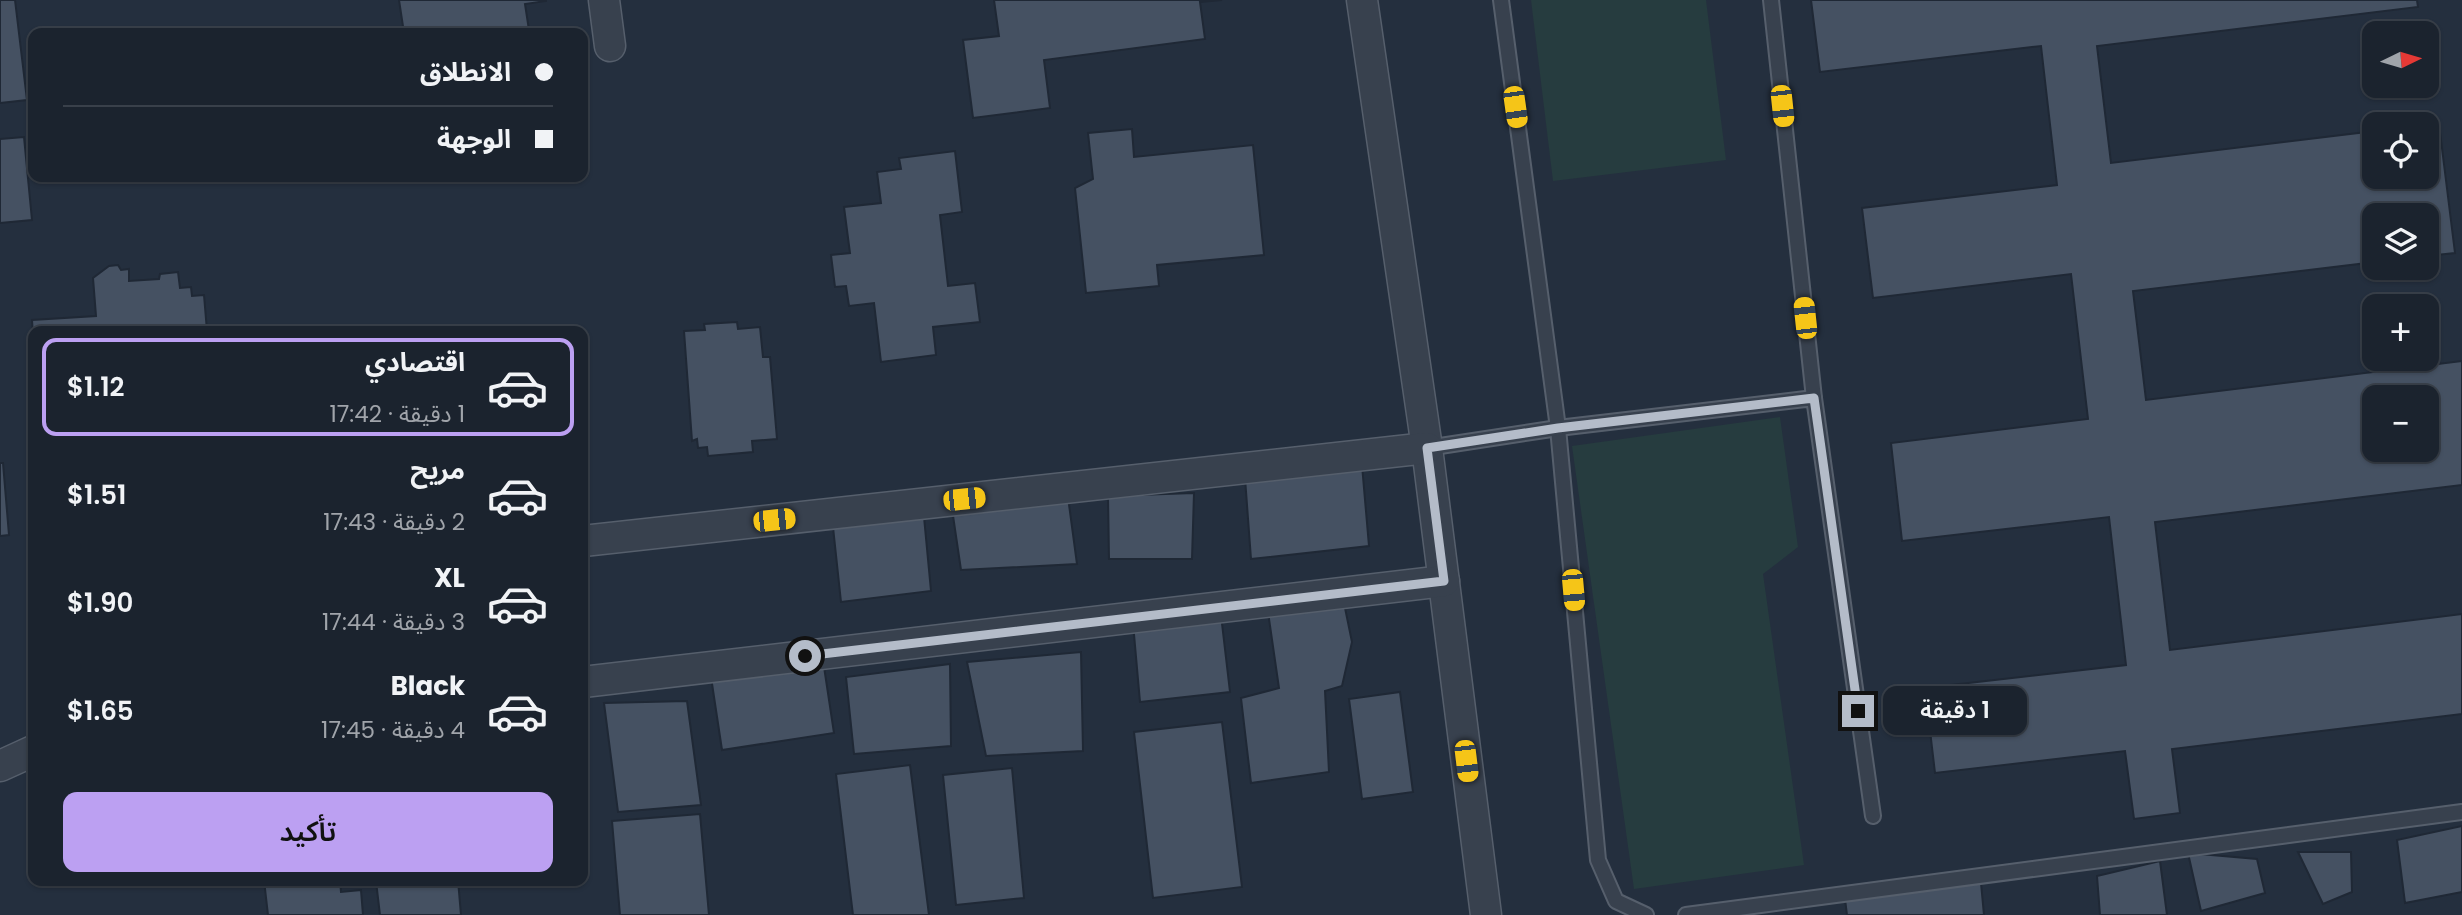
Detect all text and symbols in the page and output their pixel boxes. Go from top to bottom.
north arrow [2362,21,2440,98]
map controls [2362,21,2439,462]
text: الانطلاق [420,54,511,90]
car [1770,84,1795,128]
car [1502,85,1529,129]
button: locate [2362,112,2439,189]
text: الوجهة [437,121,511,157]
button: layers [2362,203,2439,280]
button: + [2362,294,2439,371]
car [1793,296,1818,340]
text: اقتصادي [365,344,465,380]
icon: car [486,356,549,419]
text: $1.12 [67,369,125,405]
button: − [2362,385,2439,462]
text: 1 دقيقة · 17:42 [329,398,465,430]
text: مريح [410,452,465,488]
icon: car [486,464,549,527]
text: $1.51 [67,477,126,513]
car [943,486,986,512]
text: 2 دقيقة · 17:43 [323,506,465,538]
car [753,507,796,533]
text: XL [434,560,465,596]
car [1561,568,1586,612]
icon: car [486,572,549,635]
text: $1.90 [67,585,133,621]
text: 3 دقيقة · 17:44 [322,606,465,638]
route start [789,640,821,672]
text: Black [391,668,465,704]
icon: car [486,680,549,743]
callout: 1 دقيقة [1882,686,2026,736]
text: $1.65 [67,693,134,729]
text: 1 دقيقة [1920,694,1990,726]
route end [1842,695,1874,727]
text: 4 دقيقة · 17:45 [321,714,465,746]
car [1454,739,1479,783]
button: تأكيد [63,792,553,872]

